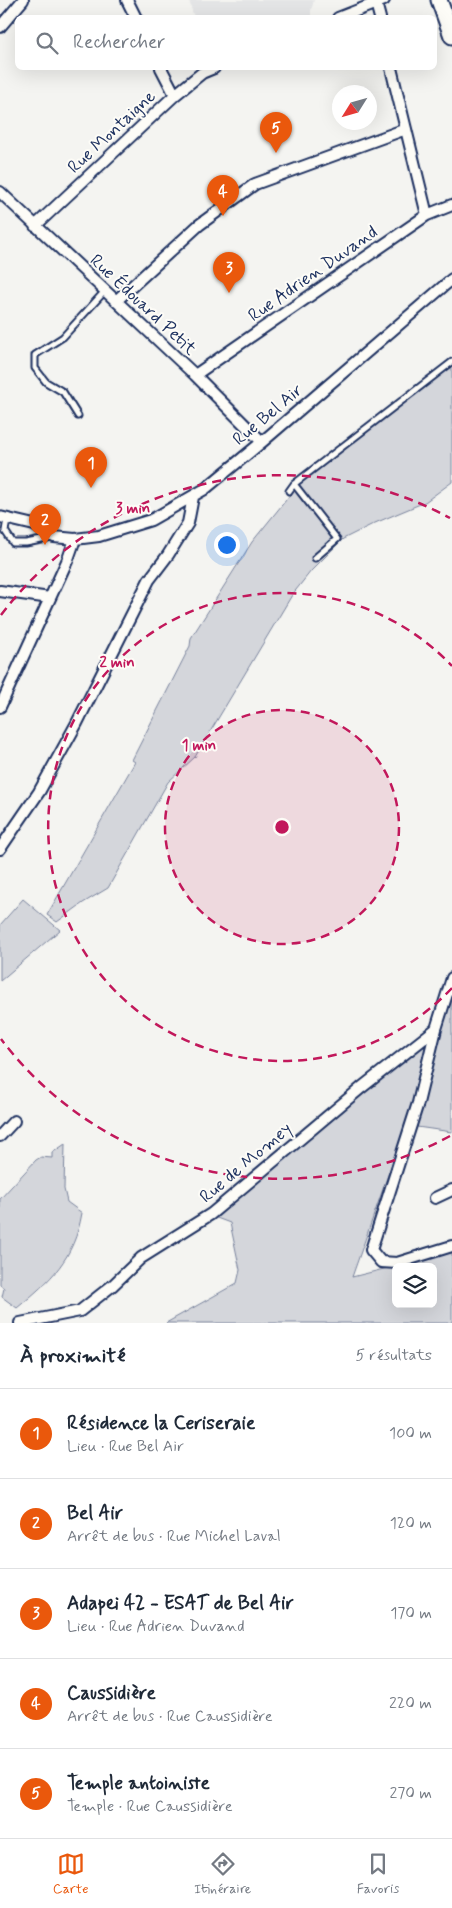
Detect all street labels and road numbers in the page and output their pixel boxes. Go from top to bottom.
street label: Rue Montaigne [63,85,161,179]
street label: Rue Adrien Duvand [244,220,382,328]
street label: Rue Édouard Petit [84,249,202,361]
street label: Rue Bel Air [228,378,308,451]
street label: Rue de Momey [195,1117,297,1209]

